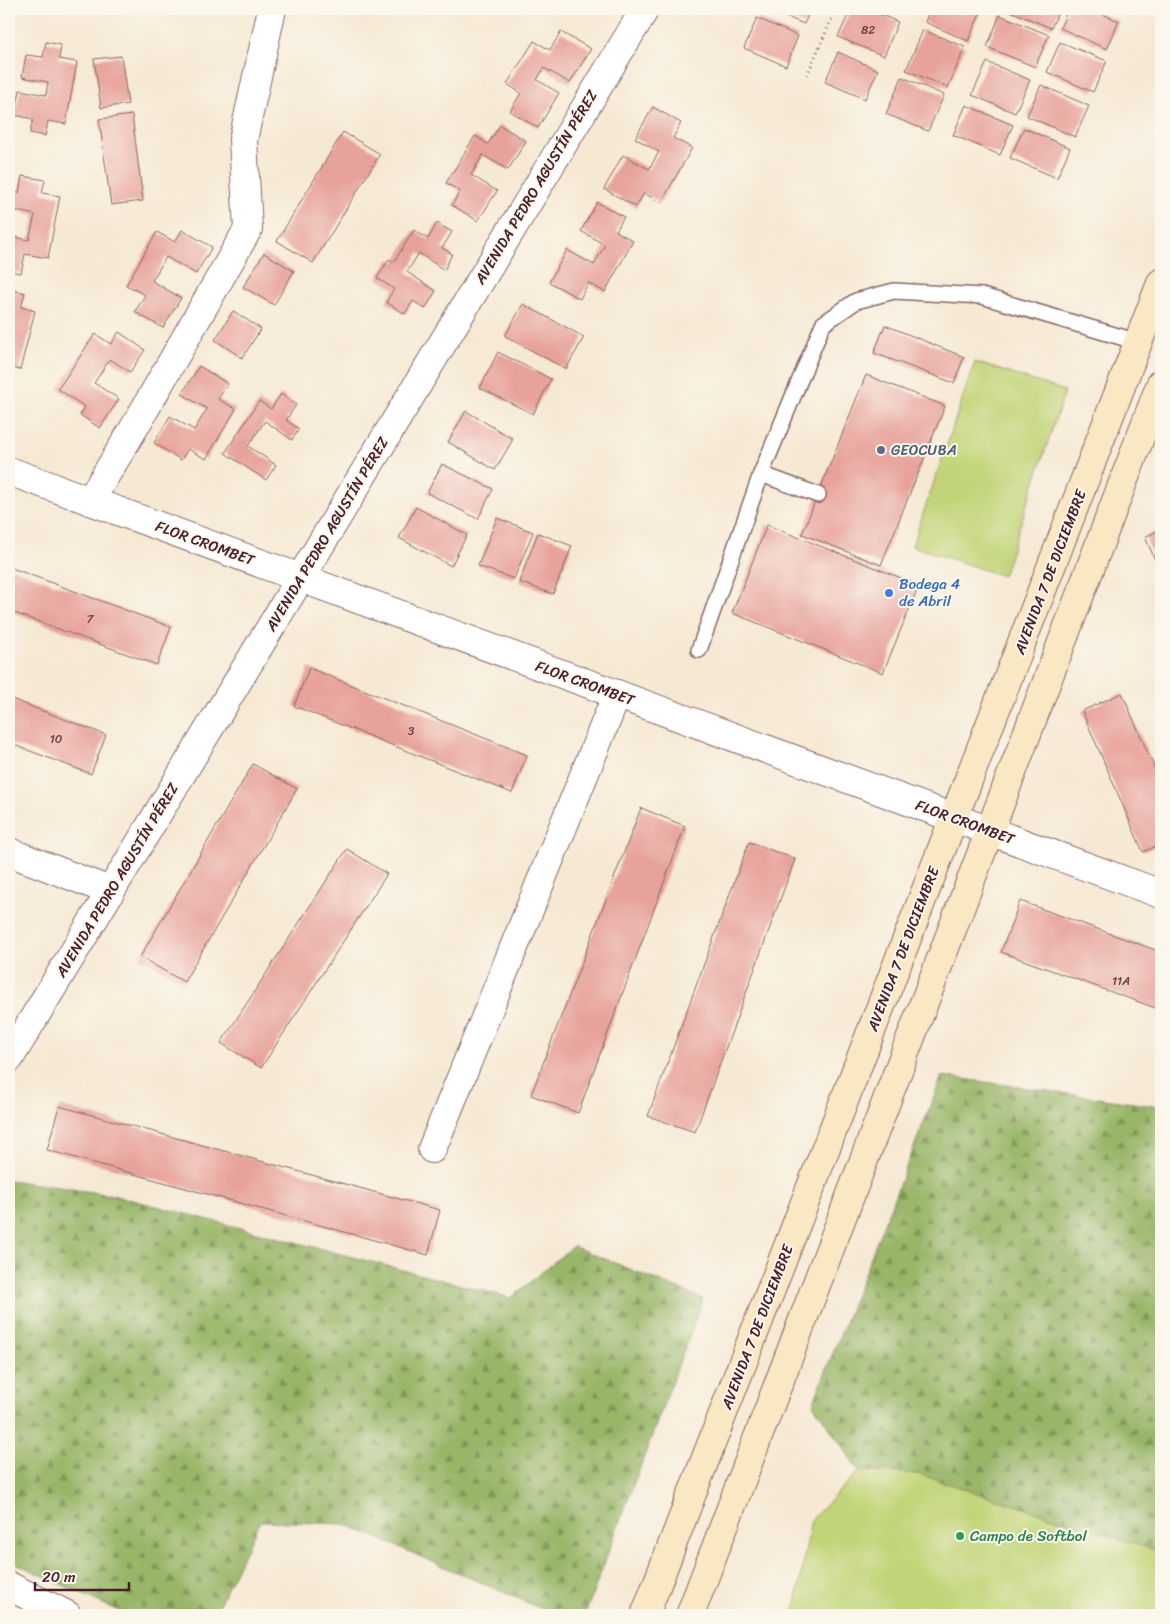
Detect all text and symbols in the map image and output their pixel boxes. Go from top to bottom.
house number: 82 [861,19,875,41]
street label: AVENIDA PEDRO AGUSTÍN PÉREZ [467,85,605,290]
street label: AVENIDA PEDRO AGUSTÍN PÉREZ [258,432,396,637]
place label: GEOCUBA [891,437,957,463]
marker: GEOCUBA [875,444,887,456]
street label: AVENIDA 7 DE DICIEMBRE [1006,484,1094,659]
street label: FLOR CROMBET [152,513,259,573]
place label: Bodega 4 de Abril [899,571,960,614]
marker: Bodega 4 de Abril [883,587,895,599]
house number: 7 [87,608,95,630]
street label: FLOR CROMBET [532,653,639,713]
house number: 3 [408,720,415,742]
house number: 10 [50,728,63,750]
street label: AVENIDA PEDRO AGUSTÍN PÉREZ [48,778,186,983]
street label: FLOR CROMBET [912,792,1019,852]
street label: AVENIDA 7 DE DICIEMBRE [859,861,947,1036]
house number: 11A [1112,970,1130,992]
street label: AVENIDA 7 DE DICIEMBRE [713,1239,801,1414]
place label: Campo de Softbol [970,1523,1087,1549]
marker: Campo de Softbol [954,1530,966,1542]
scale bar [35,1559,129,1591]
text: 20 m [42,1564,76,1590]

